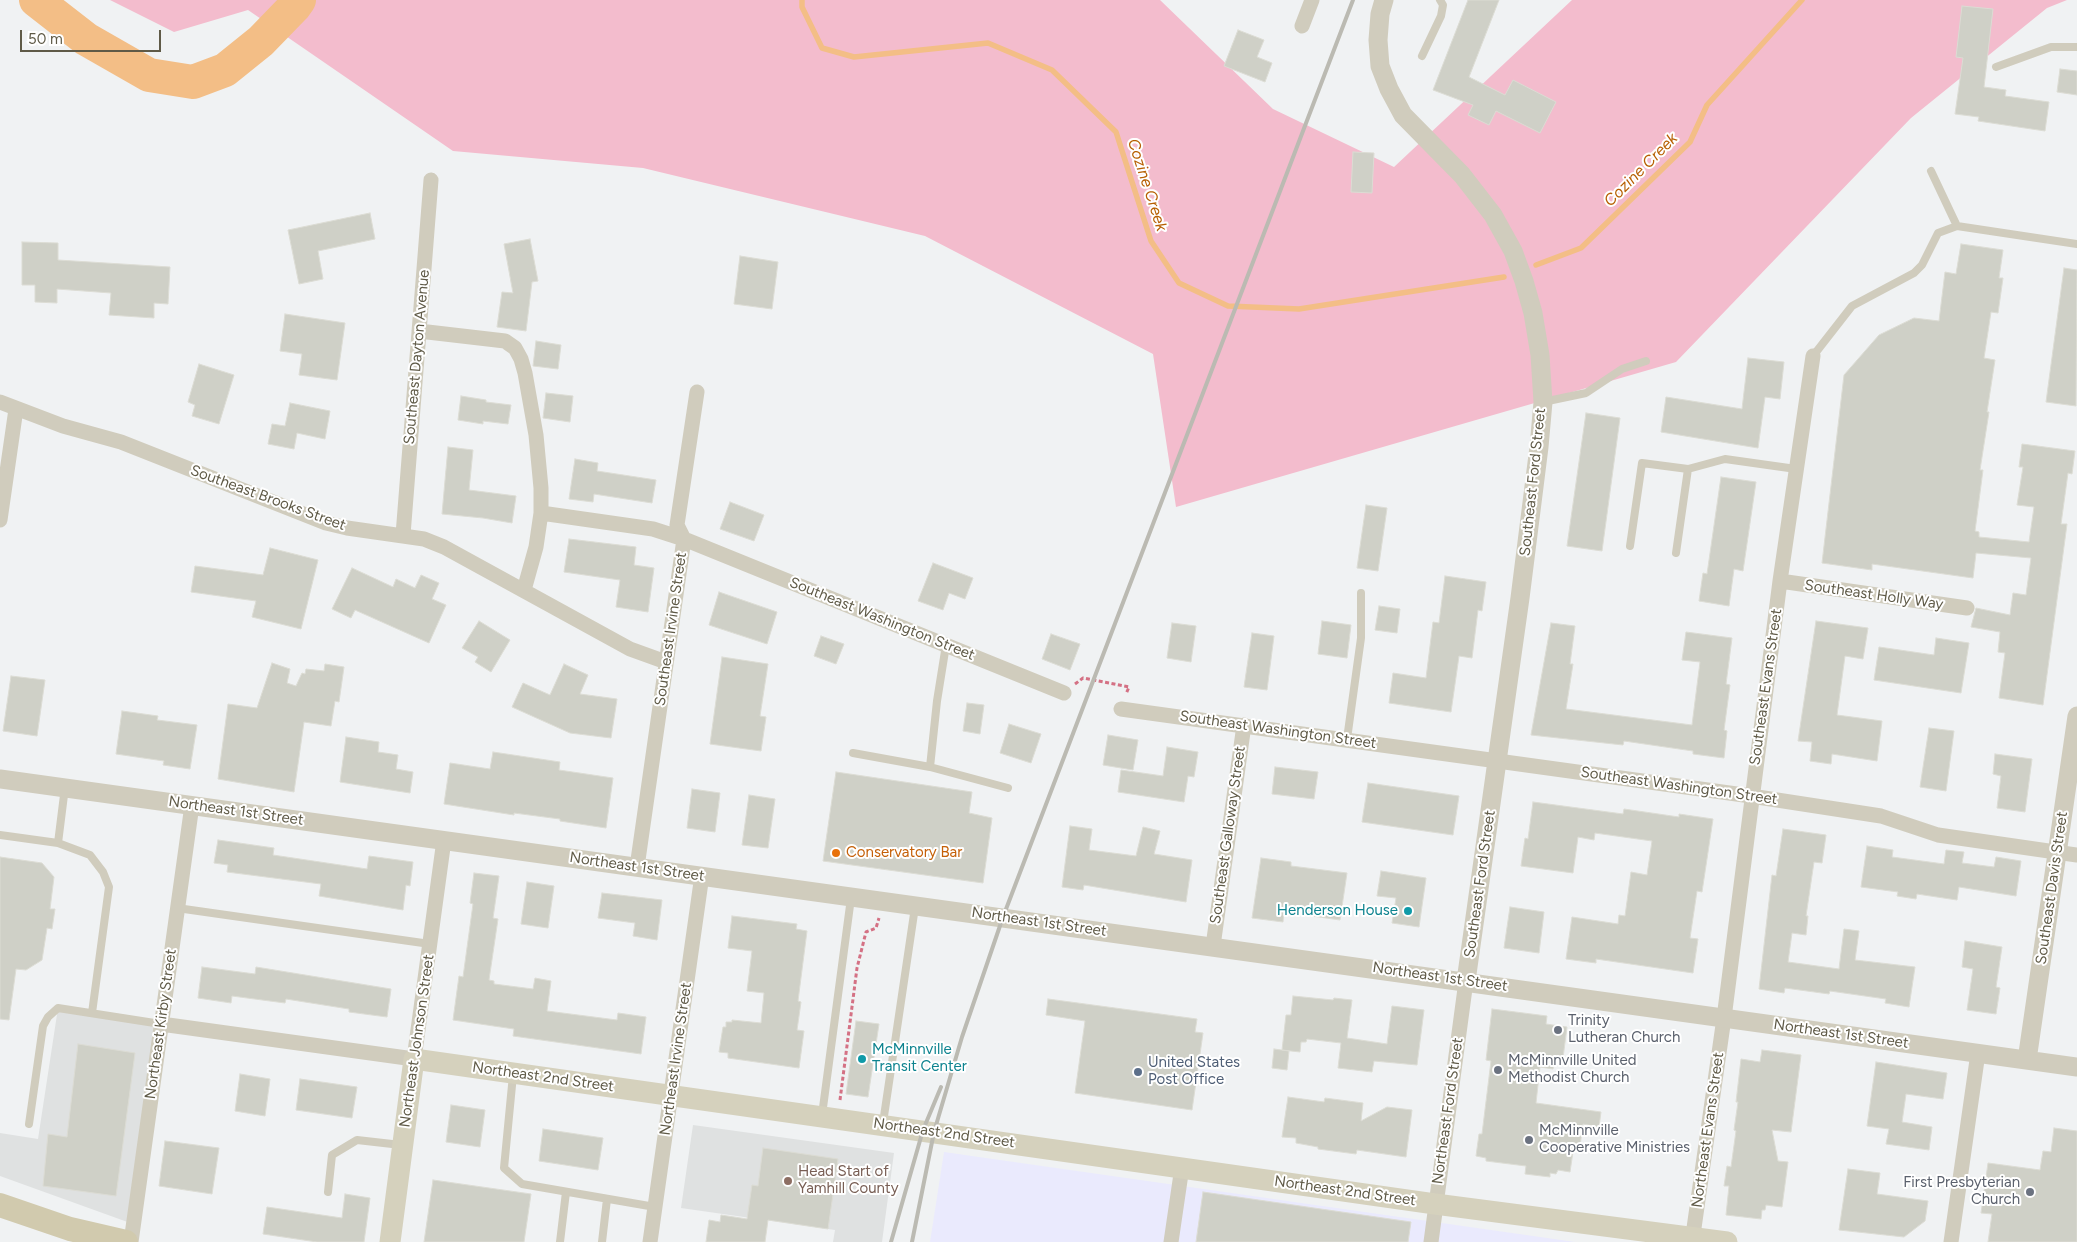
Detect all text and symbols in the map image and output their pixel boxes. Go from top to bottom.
scale bar [22,20,164,52]
text: 50 m [28,30,63,48]
water label: Cozine Creek [1600,129,1682,211]
water label: Cozine Creek [1123,136,1171,234]
street label: Southeast Dayton Avenue [400,269,434,445]
street label: Southeast Ford Street [1516,407,1550,557]
street label: Southeast Brooks Street [188,461,348,535]
street label: Southeast Irvine Street [651,551,691,707]
street label: Southeast Washington Street [787,573,977,665]
street label: Southeast Holly Way [1803,576,1945,614]
street label: Southeast Evans Street [1746,608,1786,766]
street label: Southeast Washington Street [1179,707,1377,753]
street label: Southeast Galloway Street [1207,745,1249,925]
street label: Southeast Washington Street [1580,763,1778,809]
street label: Northeast 1st Street [167,793,305,829]
street label: Southeast Ford Street [1461,809,1499,959]
street label: Southeast Davis Street [2032,810,2072,966]
place label: Conservatory Bar [846,844,962,862]
marker: Conservatory Bar [830,847,842,859]
street label: Northeast 1st Street [568,849,706,885]
place label: Henderson House [1277,902,1398,920]
street label: Northeast 1st Street [970,904,1108,940]
marker: Henderson House [1402,905,1414,917]
street label: Northeast Kirby Street [142,948,180,1100]
street label: Northeast Johnson Street [396,953,438,1129]
street label: Northeast 1st Street [1371,959,1509,995]
street label: Northeast Irvine Street [656,981,696,1137]
place label: Trinity Lutheran Church [1568,1012,1680,1047]
street label: Northeast 1st Street [1772,1016,1910,1052]
marker: Trinity Lutheran Church [1552,1024,1564,1036]
street label: Northeast Ford Street [1429,1036,1467,1186]
place label: McMinnville Transit Center [872,1041,967,1076]
street label: Northeast Evans Street [1688,1051,1728,1209]
place label: McMinnville United Methodist Church [1508,1052,1636,1087]
marker: McMinnville Transit Center [856,1053,868,1065]
place label: United States Post Office [1148,1054,1240,1089]
street label: Northeast 2nd Street [471,1058,615,1096]
marker: McMinnville United Methodist Church [1492,1064,1504,1076]
marker: United States Post Office [1132,1066,1144,1078]
street label: Northeast 2nd Street [872,1114,1016,1152]
place label: McMinnville Cooperative Ministries [1539,1122,1690,1157]
marker: McMinnville Cooperative Ministries [1523,1134,1535,1146]
place label: Head Start of Yamhill County [798,1163,899,1198]
street label: Northeast 2nd Street [1273,1172,1417,1210]
place label: First Presbyterian Church [1903,1174,2020,1209]
marker: Head Start of Yamhill County [782,1175,794,1187]
marker: First Presbyterian Church [2024,1186,2036,1198]

